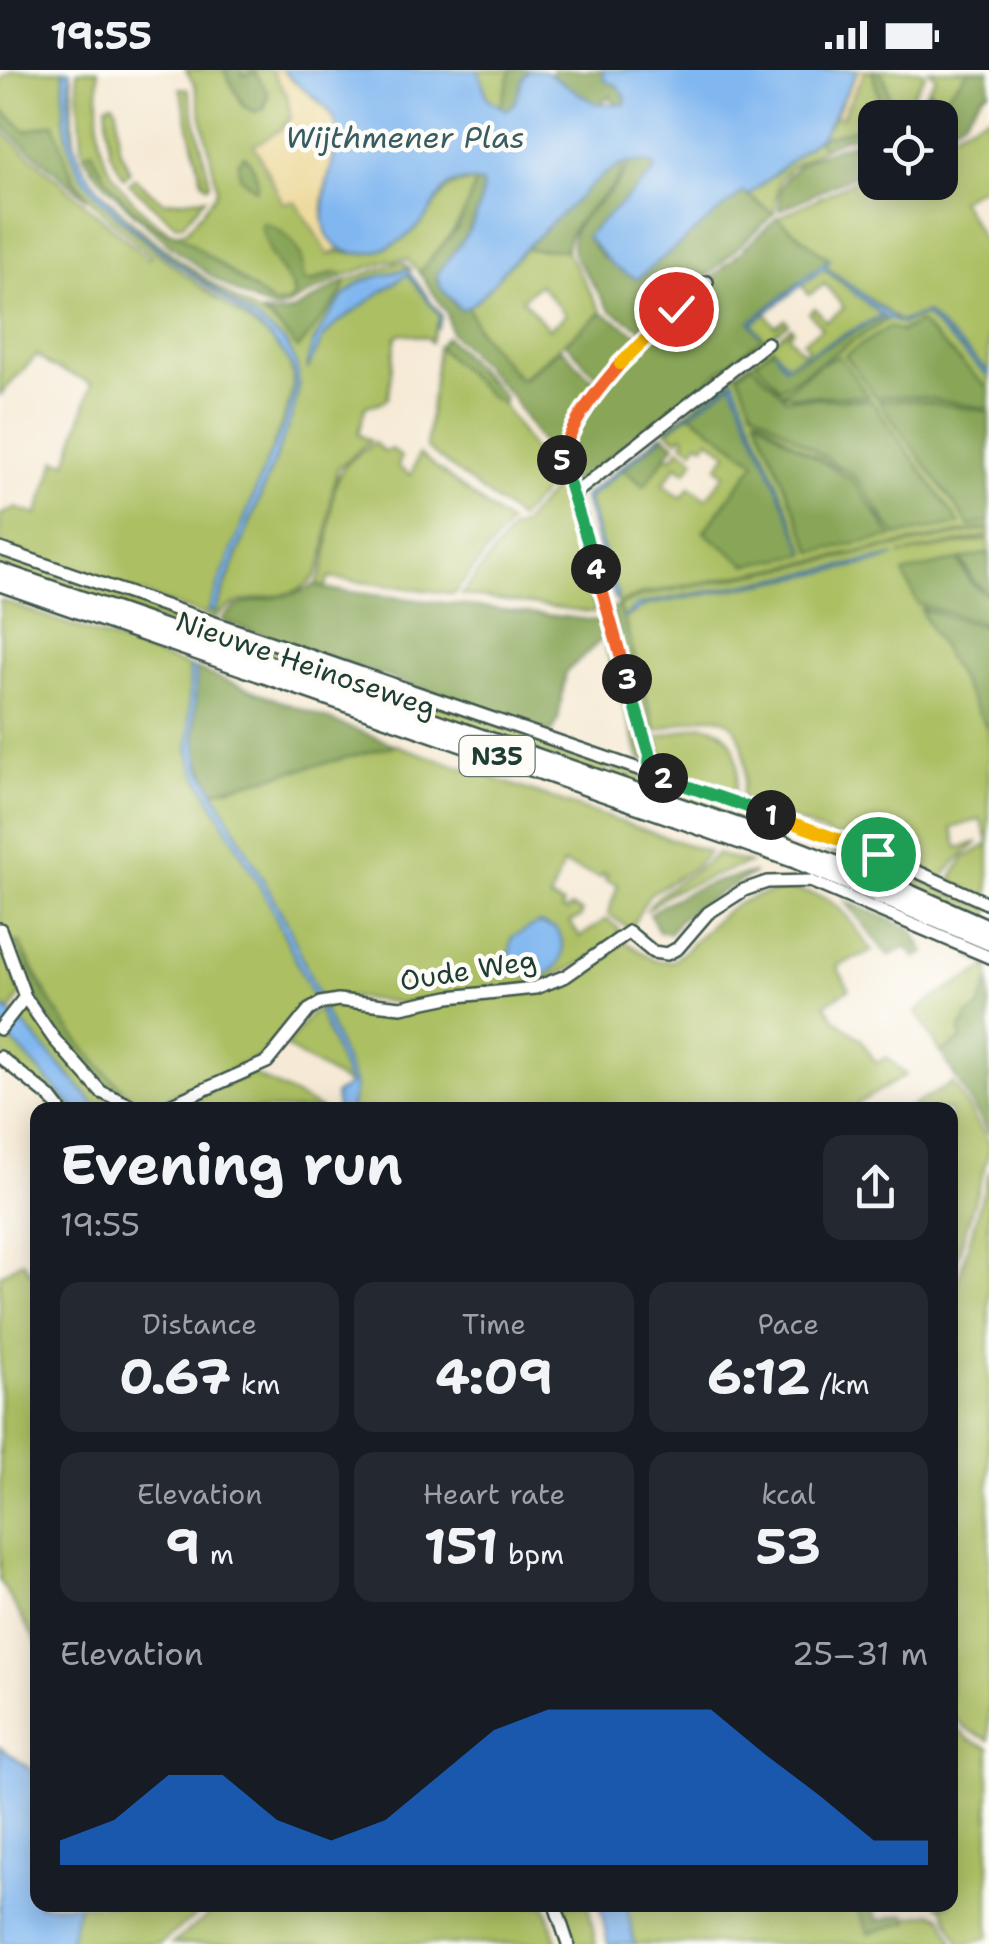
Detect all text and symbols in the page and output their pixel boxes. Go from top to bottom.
text: 19:55 [50,10,152,61]
map controls [858,100,958,200]
button: locate [858,100,958,200]
water label: Wijthmener Plas [285,117,525,158]
pin [634,267,719,352]
icon: check [649,282,704,337]
pin: 5 [537,435,587,485]
text: 5 [553,441,571,479]
pin: 4 [571,544,621,594]
text: 4 [586,550,606,588]
street label: Nieuwe Heinoseweg [171,602,441,726]
pin: 3 [602,654,652,704]
text: 3 [617,660,637,698]
road number: N35 [460,736,534,776]
pin: 2 [638,753,688,803]
text: 2 [653,759,673,797]
pin: 1 [746,790,796,840]
text: 1 [765,796,777,834]
pin [836,812,921,897]
icon: arrive [851,827,906,882]
street label: Oude Weg [397,940,539,1000]
text: Evening run [60,1128,403,1202]
button: share [823,1135,928,1240]
text: 19:55 [60,1203,140,1246]
text: Distance [142,1305,257,1343]
text: Time [462,1305,526,1343]
text: Pace [758,1305,819,1343]
text: 0.67 [119,1343,231,1410]
text: 4:09 [435,1343,553,1410]
text: 6:12 [707,1343,810,1410]
text: km [231,1365,280,1403]
text: /km [810,1365,870,1403]
text: Elevation [137,1475,262,1513]
text: Heart rate [423,1475,565,1513]
text: kcal [761,1475,816,1513]
text: 9 [165,1513,200,1580]
text: 151 [424,1513,498,1580]
text: 53 [756,1513,821,1580]
text: m [200,1535,234,1573]
text: bpm [498,1535,564,1573]
text: Elevation [60,1632,203,1675]
text: 25–31 m [792,1632,928,1675]

